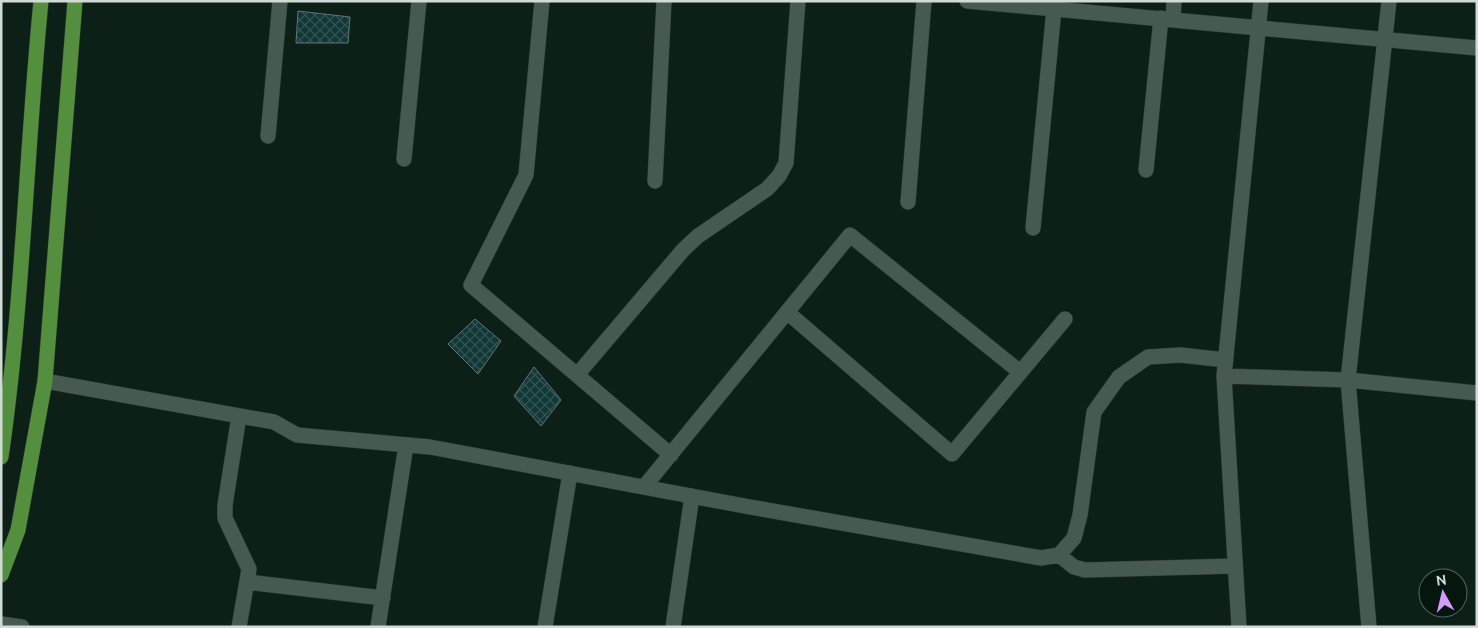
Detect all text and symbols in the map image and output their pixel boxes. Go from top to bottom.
north arrow [1418,568,1468,618]
text: N [1435,571,1447,589]

